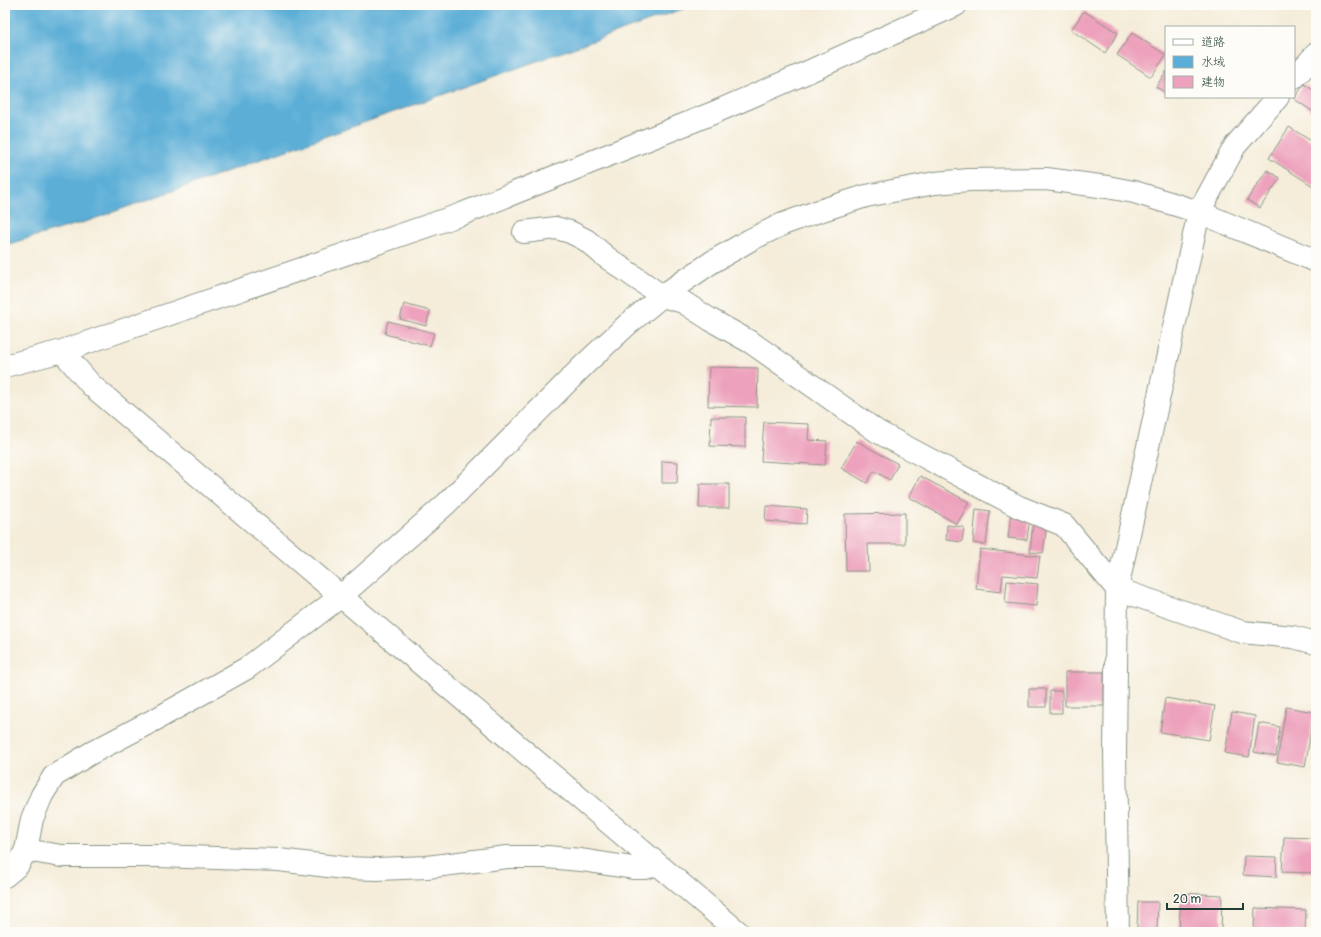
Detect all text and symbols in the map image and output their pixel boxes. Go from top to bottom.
legend [1165,26,1295,98]
text: 道路 [1201,35,1225,50]
text: 水域 [1201,55,1225,70]
text: 建物 [1201,75,1225,90]
scale bar [1167,885,1243,911]
text: 20 m [1173,892,1202,907]

